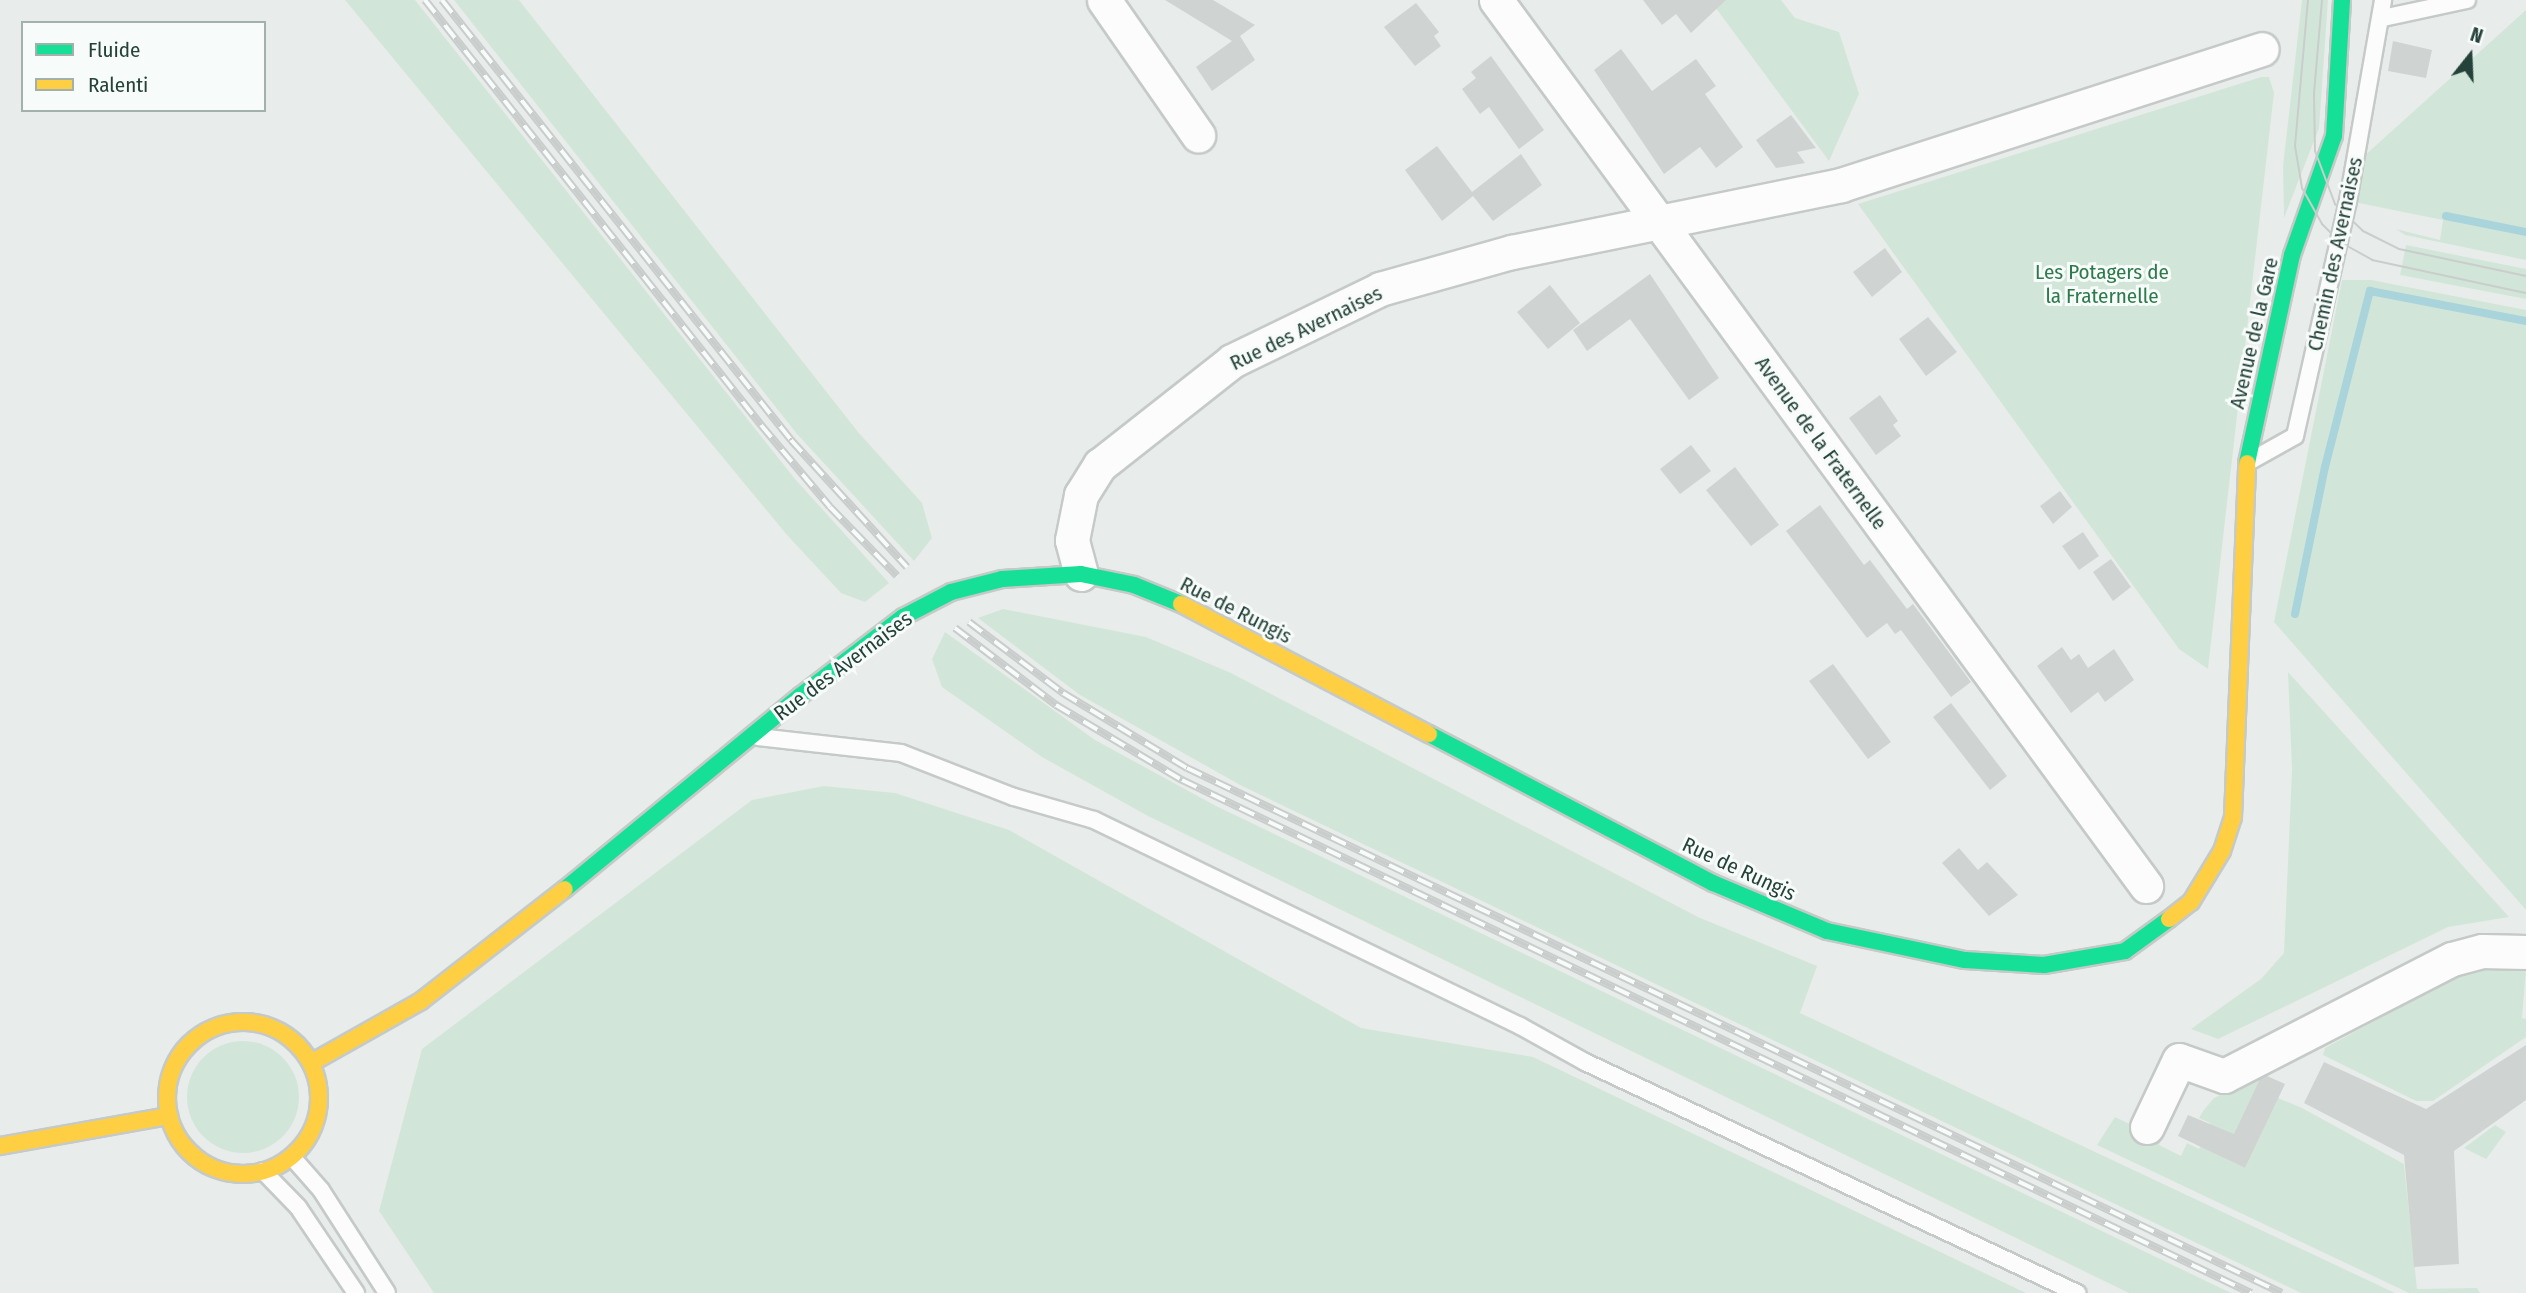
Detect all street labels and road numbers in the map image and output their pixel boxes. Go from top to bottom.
street label: Chemin des Avernaises [2302,155,2368,353]
street label: Avenue de la Gare [2224,255,2284,411]
street label: Rue des Avernaises [1226,280,1386,376]
street label: Avenue de la Fraternelle [1750,352,1892,534]
street label: Rue de Rungis [1176,571,1296,649]
street label: Rue des Avernaises [769,606,917,726]
street label: Rue de Rungis [1678,832,1800,906]

